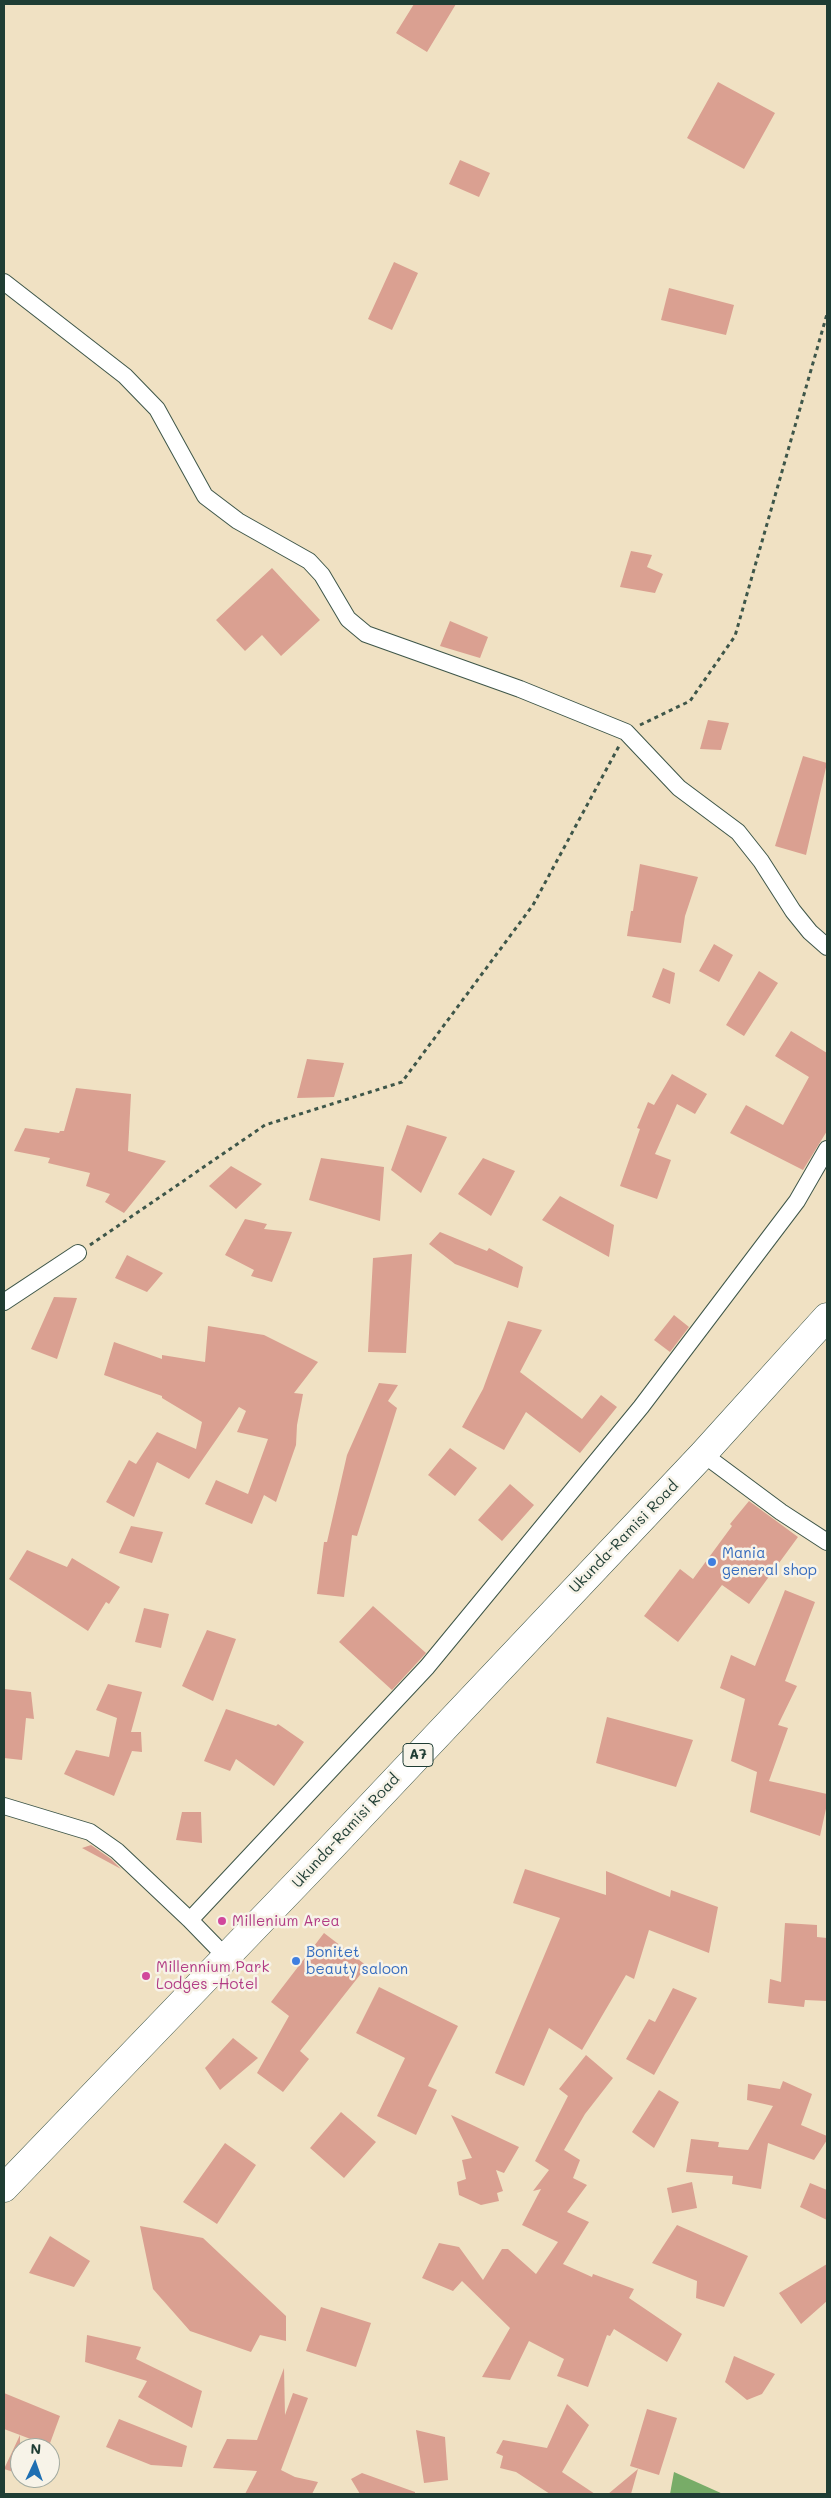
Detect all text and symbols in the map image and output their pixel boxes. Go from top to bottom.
street label: Ukunda-Ramisi Road [566,1477,682,1597]
place label: Mania general shop [722,1544,817,1579]
marker: Mania general shop [706,1556,718,1568]
road number: A7 [403,1744,433,1766]
street label: Ukunda-Ramisi Road [289,1770,403,1892]
place label: Millenium Area [232,1912,340,1930]
marker: Millenium Area [216,1915,228,1927]
place label: Bonitet beauty saloon [306,1943,408,1978]
marker: Bonitet beauty saloon [290,1955,302,1967]
place label: Millennium Park Lodges -Hotel [156,1958,270,1993]
marker: Millennium Park Lodges -Hotel [140,1970,152,1982]
north arrow [10,2438,60,2488]
text: N [30,2439,42,2458]

